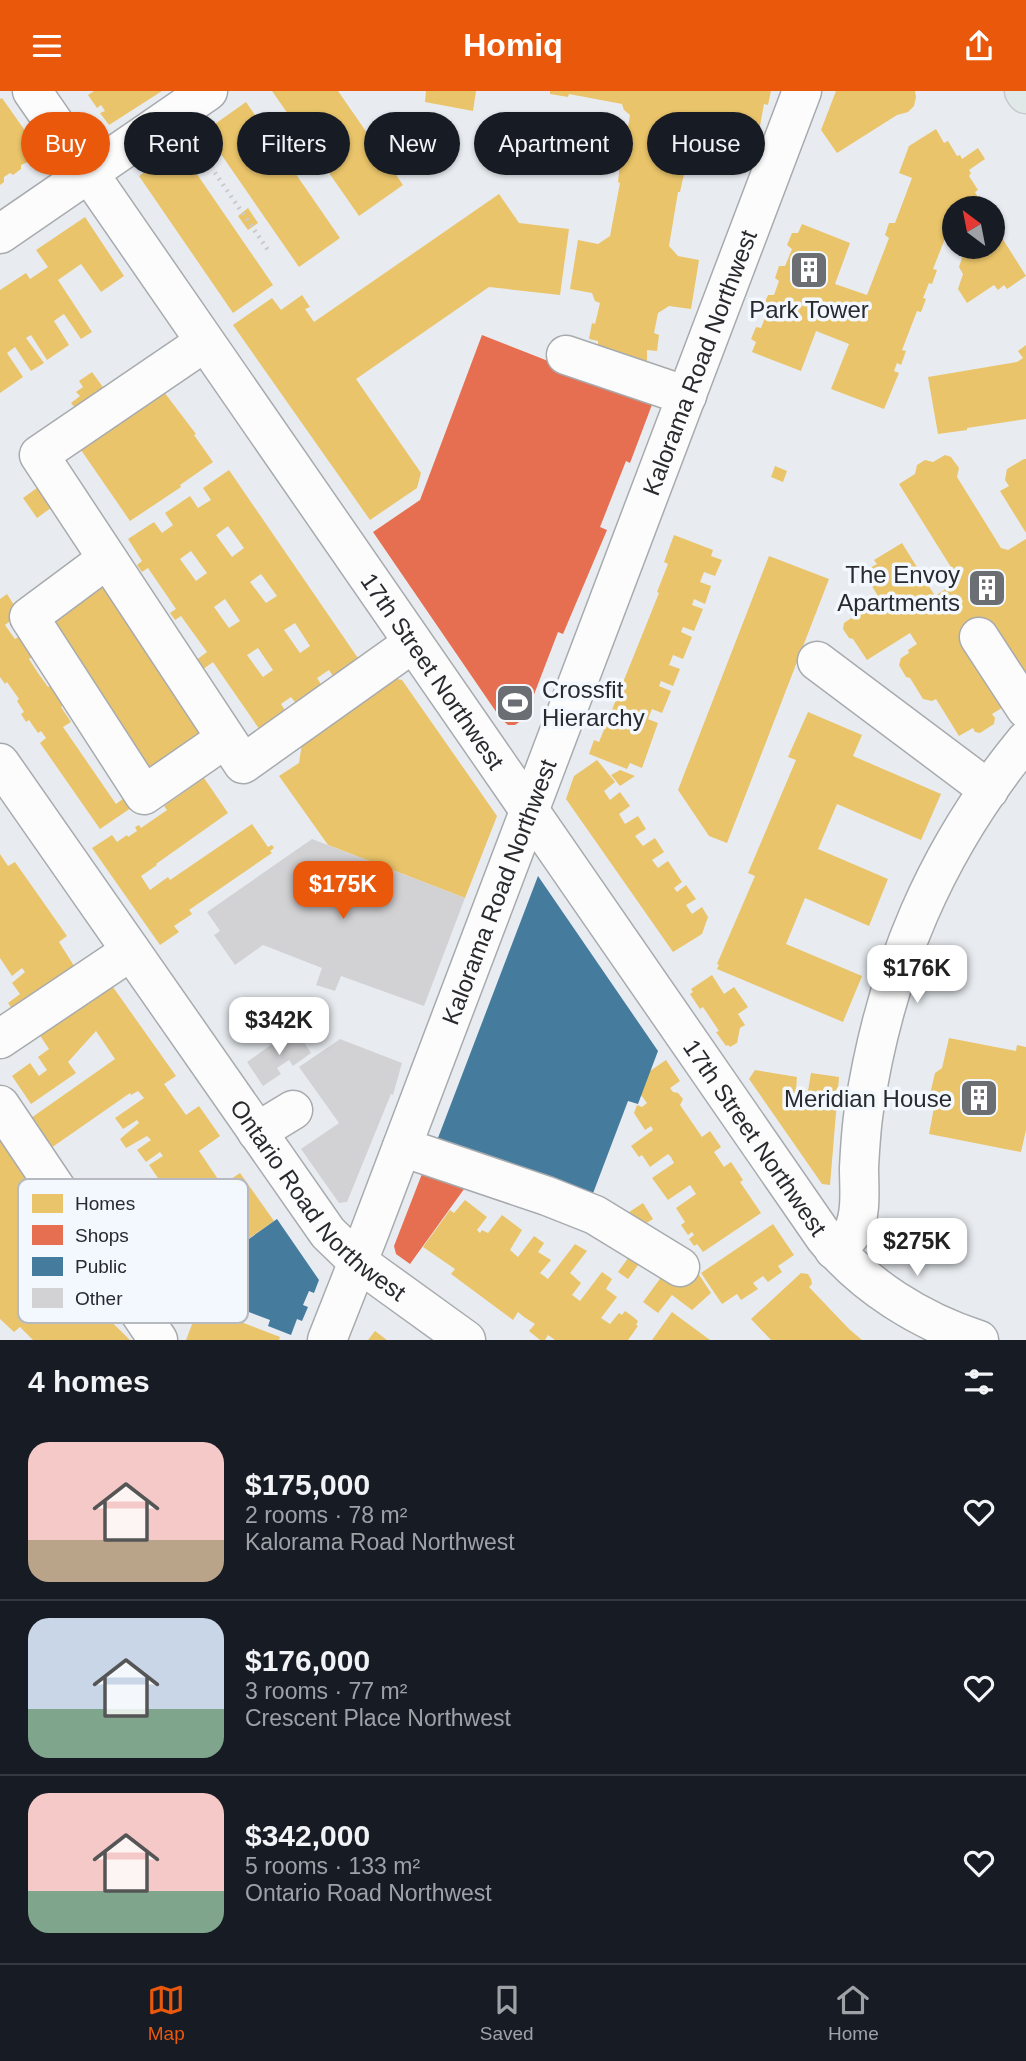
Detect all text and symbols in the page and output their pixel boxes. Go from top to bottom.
icon: menu [28,27,66,65]
text: Homiq [463,27,563,63]
icon: share [960,27,998,65]
chip: Buy [21,112,110,175]
chip: Rent [124,112,223,175]
chip: Filters [237,112,350,175]
chip: New [364,112,460,175]
chip: Apartment [474,112,633,175]
chip: House [647,112,765,175]
north arrow [942,196,1004,259]
map controls [942,196,1005,259]
street label: Kalorama Road Northwest [637,226,762,499]
building icon: Park Tower [788,249,830,291]
place label: Park Tower [749,296,869,323]
place label: The Envoy Apartments [837,561,960,616]
building icon: The Envoy Apartments [966,567,1008,609]
street label: 17th Street Northwest [356,568,510,774]
place label: Crossfit Hierarchy [542,676,645,731]
sports icon: Crossfit Hierarchy [494,682,536,724]
street label: Kalorama Road Northwest [436,755,561,1028]
pin: $175K [294,861,392,921]
text: $175K [309,871,377,897]
pin: $176K [868,946,966,1005]
text: $176K [883,955,951,981]
pin: $342K [230,997,328,1057]
text: $342K [245,1007,313,1033]
street label: 17th Street Northwest [678,1034,833,1241]
building icon: Meridian House [958,1077,1000,1119]
place label: Meridian House [784,1085,952,1112]
street label: Ontario Road Northwest [225,1094,412,1306]
legend [18,1179,248,1323]
text: Homes [75,1193,135,1214]
pin: $275K [868,1219,966,1278]
text: Shops [75,1225,129,1246]
text: $275K [883,1228,951,1254]
text: Public [75,1256,127,1277]
text: Other [75,1288,123,1309]
icon: filters [960,1363,998,1401]
text: 4 homes [28,1365,150,1398]
text: $175,000 [245,1468,370,1501]
icon: home [84,1470,168,1554]
icon: heart [960,1493,998,1531]
text: 2 rooms · 78 m² [245,1502,407,1528]
text: Kalorama Road Northwest [245,1529,515,1555]
text: $176,000 [245,1644,370,1677]
icon: home [84,1646,168,1730]
icon: heart [960,1669,998,1707]
text: 3 rooms · 77 m² [245,1678,407,1704]
text: Crescent Place Northwest [245,1705,511,1731]
text: $342,000 [245,1819,370,1852]
icon: home [84,1821,168,1905]
icon: heart [960,1844,998,1882]
text: 5 rooms · 133 m² [245,1853,420,1879]
text: Ontario Road Northwest [245,1880,492,1906]
tab: Map [147,1981,185,2045]
tab: Saved [480,1981,534,2045]
tab: Home [828,1981,879,2045]

